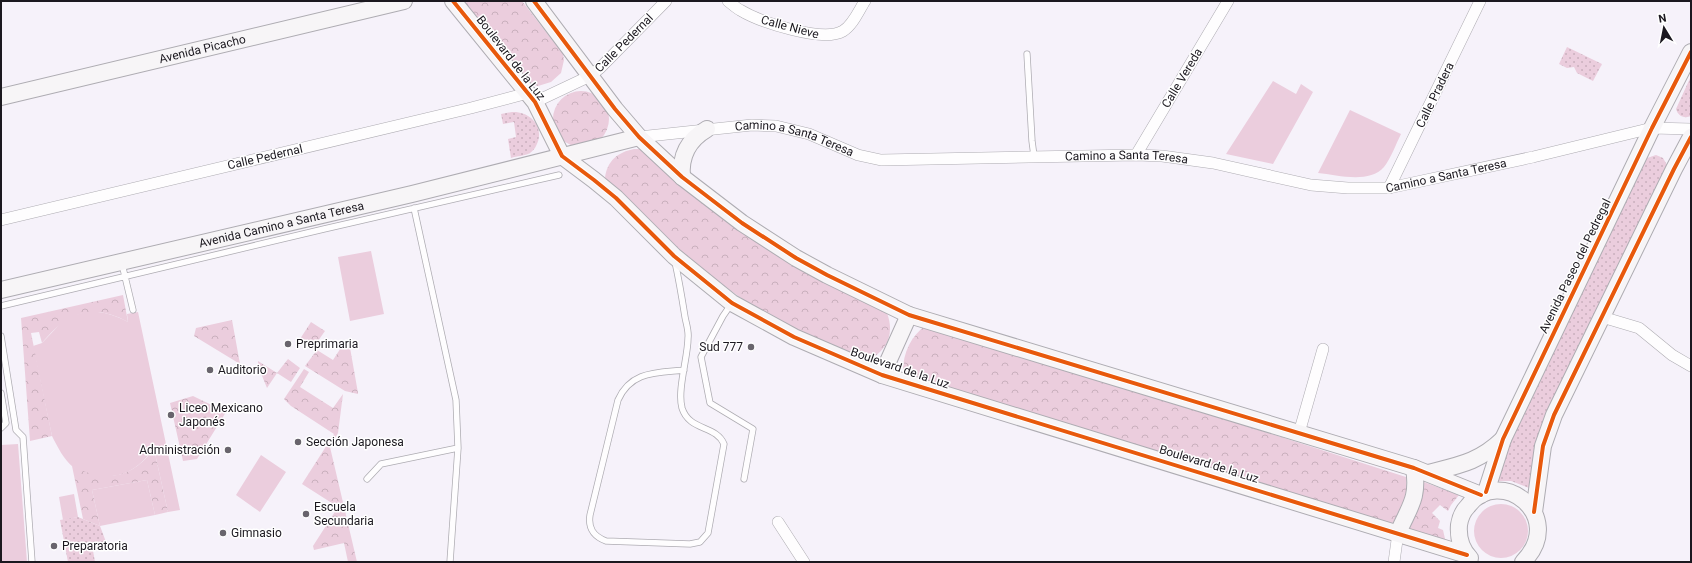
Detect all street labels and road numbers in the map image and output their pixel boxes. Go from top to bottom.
street label: Calle Pedernal [592,11,656,75]
street label: Boulevard de la Luz [474,13,548,103]
street label: Calle Nieve [760,13,820,41]
street label: Avenida Picacho [158,32,247,66]
street label: Calle Vereda [1159,46,1205,110]
street label: Calle Pradera [1413,60,1457,130]
street label: Camino a Santa Teresa [734,118,856,159]
street label: Calle Pedernal [226,142,304,172]
street label: Camino a Santa Teresa [1065,148,1189,166]
street label: Camino a Santa Teresa [1384,156,1508,196]
street label: Avenida Paseo del Pedregal [1536,196,1614,336]
street label: Avenida Camino a Santa Teresa [198,198,365,251]
street label: Boulevard de la Luz [849,345,951,391]
street label: Boulevard de la Luz [1158,442,1261,486]

